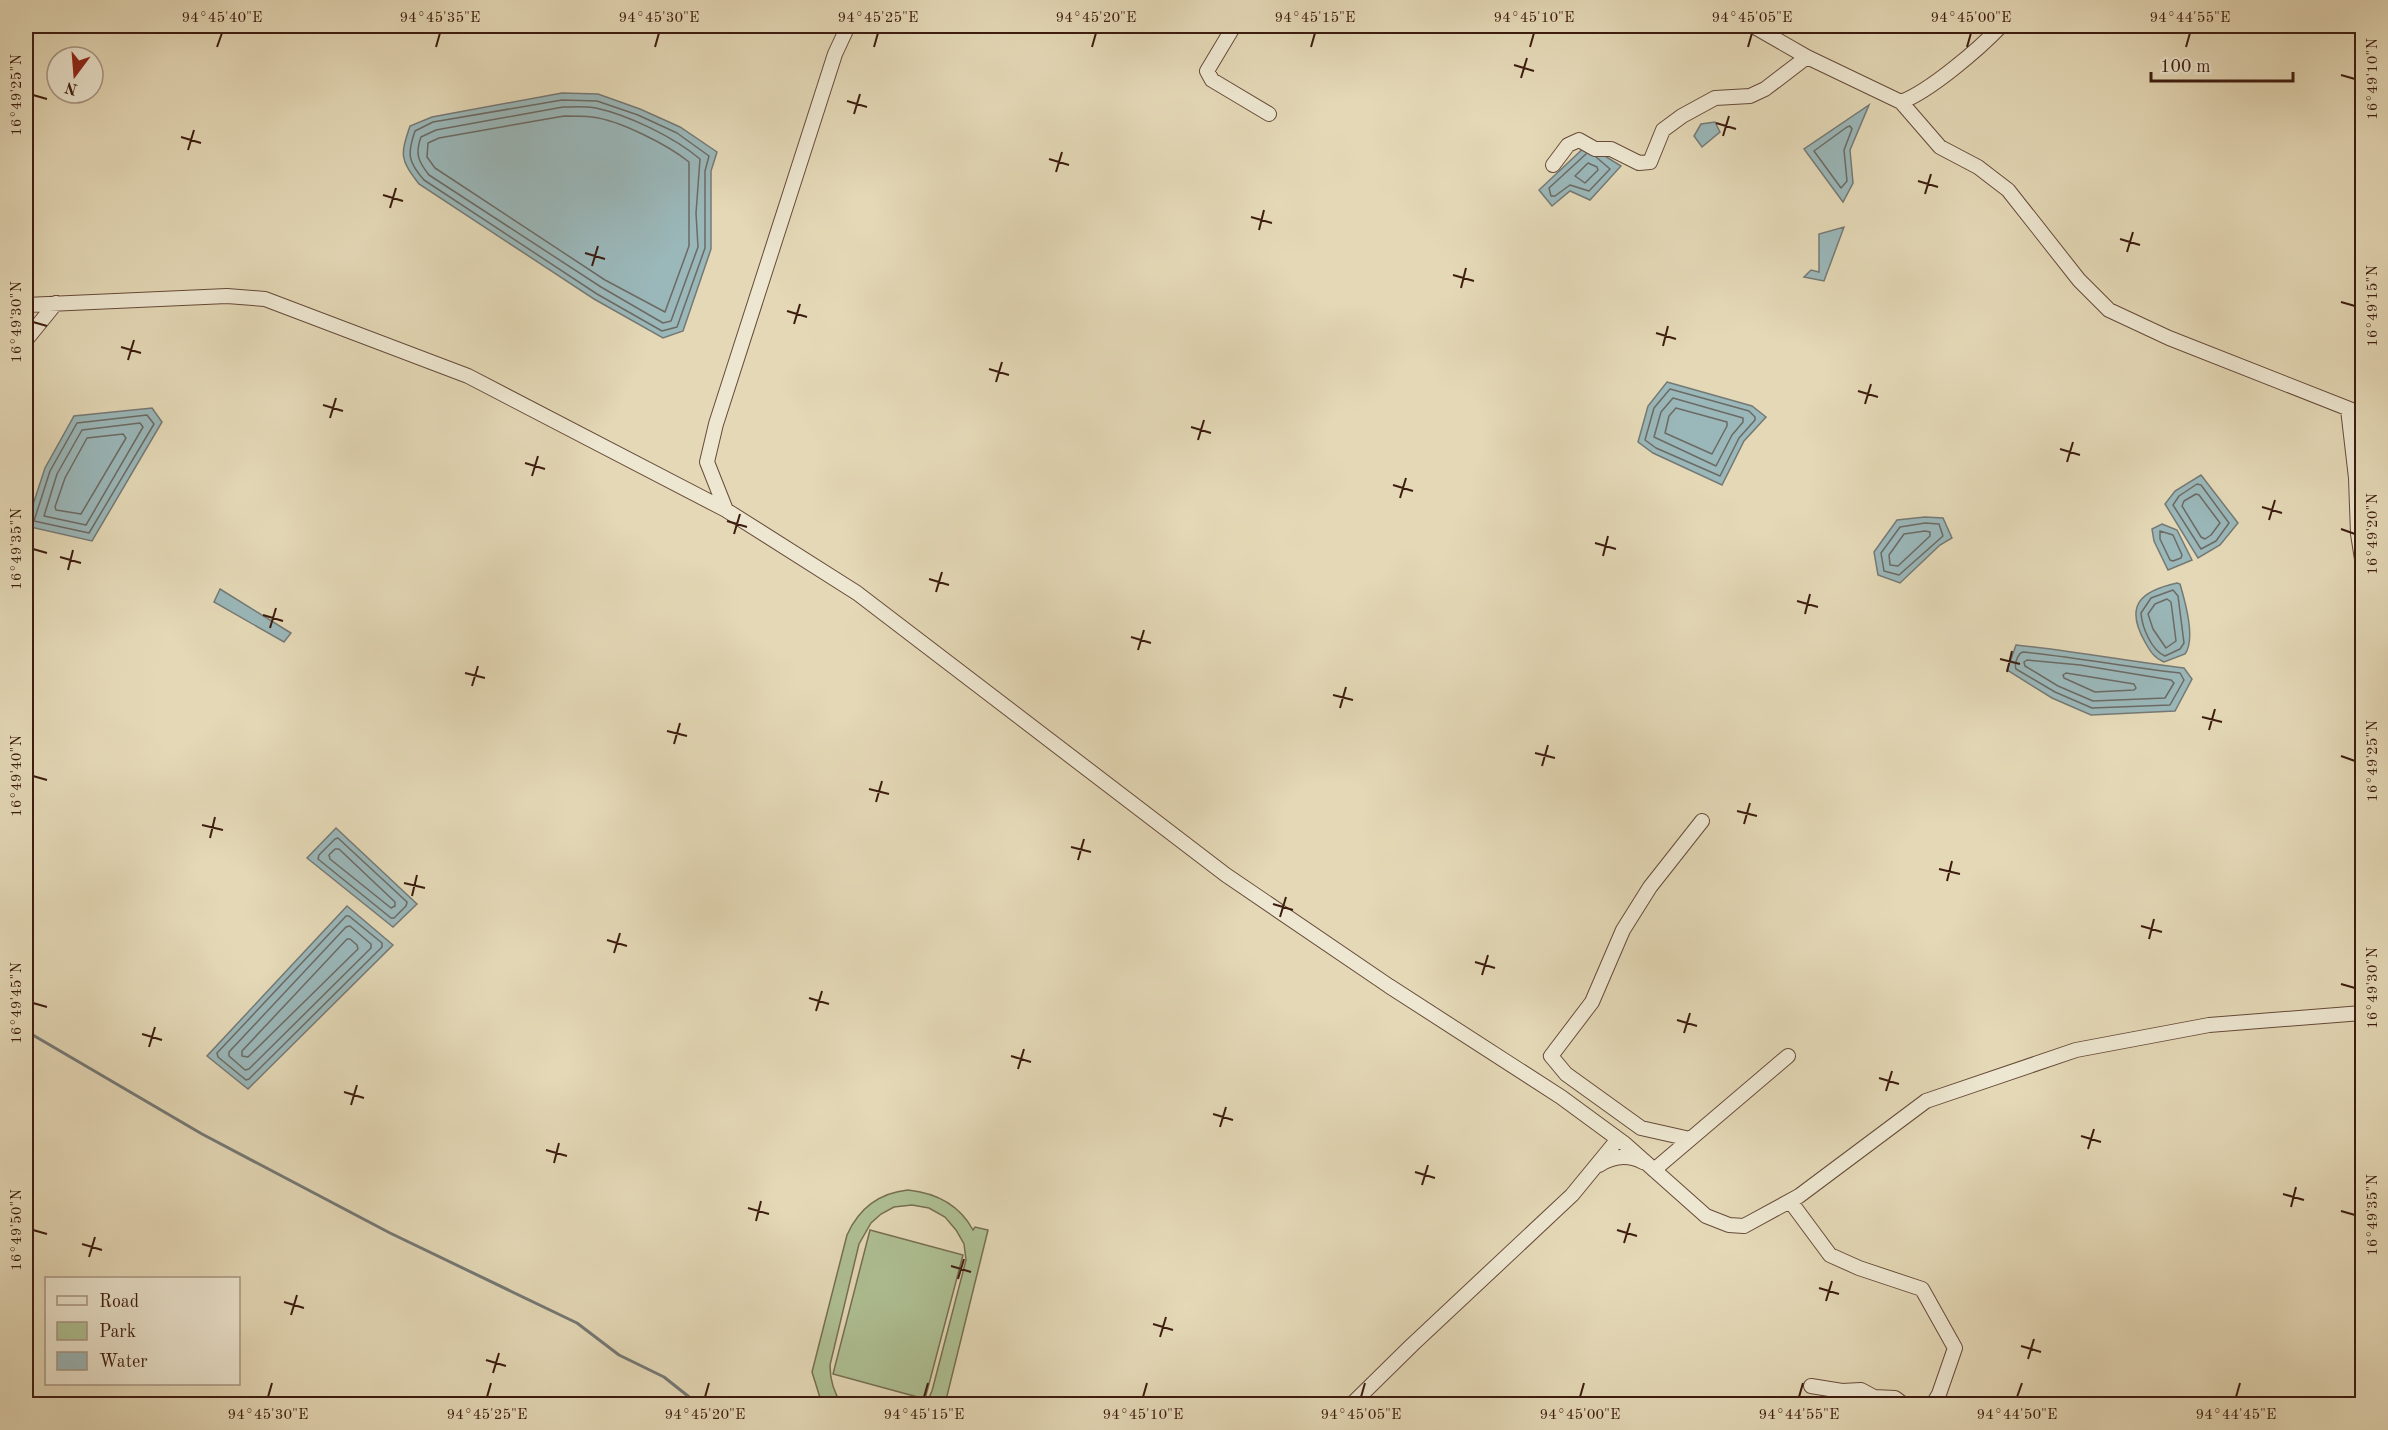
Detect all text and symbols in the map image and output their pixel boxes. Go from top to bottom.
text: 94°45'40"E [182,11,262,26]
text: 94°45'35"E [400,11,480,26]
text: 94°45'30"E [619,11,699,26]
text: 94°45'25"E [838,11,918,26]
text: 94°45'20"E [1056,11,1136,26]
text: 94°45'15"E [1275,11,1355,26]
text: 94°45'10"E [1494,11,1574,26]
text: 94°45'05"E [1712,11,1792,26]
text: 94°45'00"E [1931,11,2011,26]
text: 94°44'55"E [2150,11,2230,26]
text: 16°49'10"N [2366,38,2381,120]
north arrow [45,45,105,105]
scale bar [2151,45,2294,83]
text: 16°49'25"N [10,54,25,136]
text: 100 m [2160,58,2211,76]
text: N [63,78,80,97]
text: 16°49'15"N [2366,265,2381,347]
text: 16°49'30"N [10,281,25,363]
text: 16°49'20"N [2366,493,2381,575]
text: 16°49'35"N [10,508,25,590]
text: 16°49'25"N [2366,720,2381,802]
text: 16°49'40"N [10,735,25,817]
text: 16°49'30"N [2366,947,2381,1029]
text: 16°49'45"N [10,962,25,1044]
text: 16°49'35"N [2366,1174,2381,1256]
text: 16°49'50"N [10,1189,25,1271]
legend [45,1277,240,1385]
text: Road [99,1293,139,1311]
text: Park [99,1323,136,1341]
text: Water [99,1353,148,1371]
text: 94°45'30"E [228,1408,308,1423]
text: 94°45'25"E [447,1408,527,1423]
text: 94°45'20"E [665,1408,745,1423]
text: 94°45'15"E [884,1408,964,1423]
text: 94°45'10"E [1103,1408,1183,1423]
text: 94°45'05"E [1321,1408,1401,1423]
text: 94°45'00"E [1540,1408,1620,1423]
text: 94°44'55"E [1759,1408,1839,1423]
text: 94°44'50"E [1977,1408,2057,1423]
text: 94°44'45"E [2196,1408,2276,1423]

